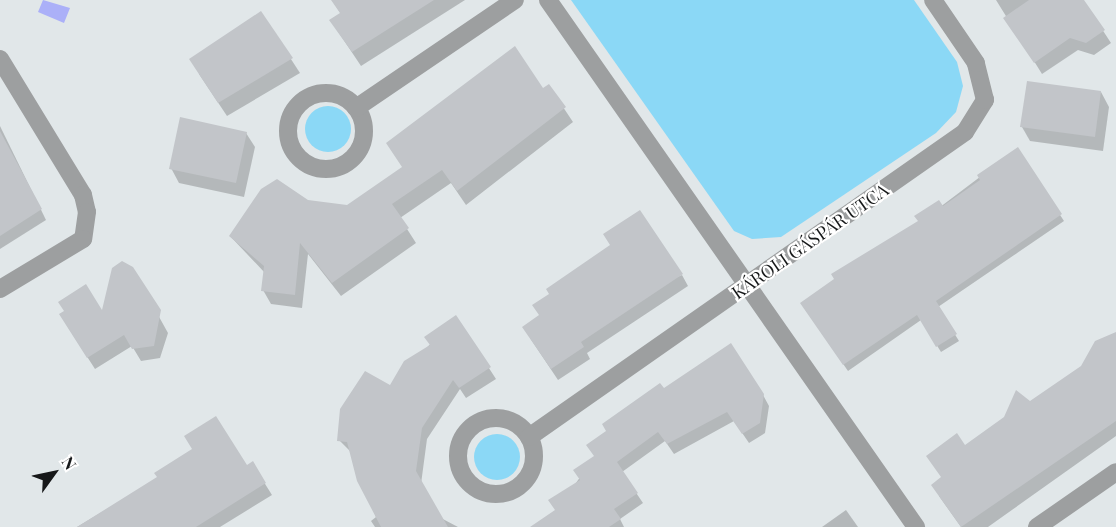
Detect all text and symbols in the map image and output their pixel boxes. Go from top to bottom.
street label: KÁROLI GÁSPÁR UTCA [727,179,893,303]
north arrow [24,443,84,503]
text: N [58,452,81,473]

